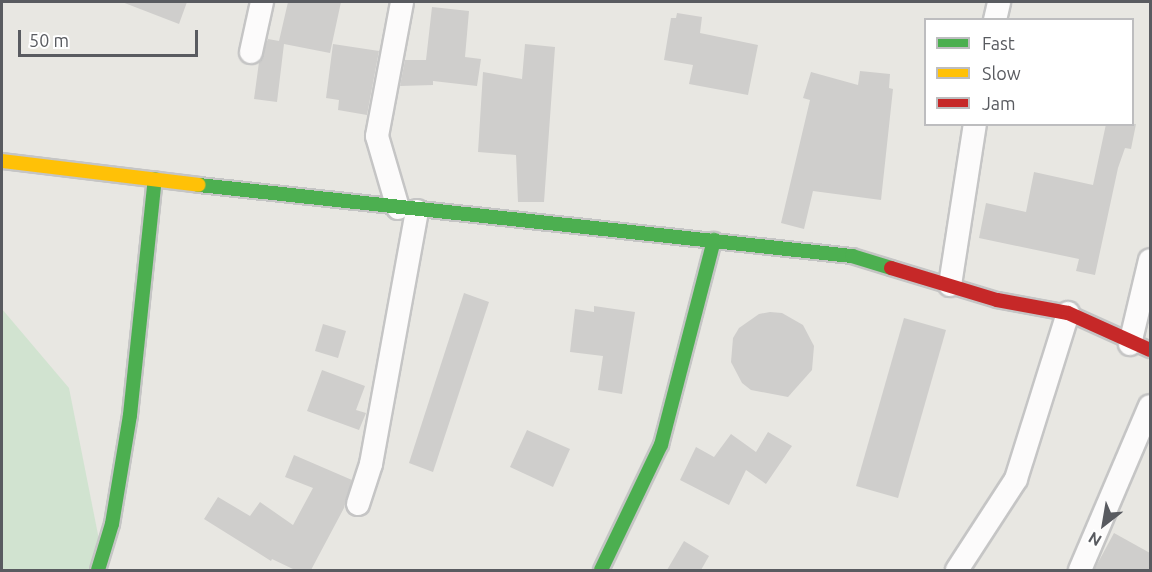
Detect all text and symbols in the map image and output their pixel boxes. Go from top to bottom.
scale bar [21,18,201,56]
legend [924,18,1134,126]
text: 50 m [29,30,69,50]
text: Fast [982,33,1015,53]
text: Slow [982,63,1021,83]
text: Jam [982,93,1016,113]
north arrow [1074,494,1134,554]
text: N [1085,529,1104,550]

